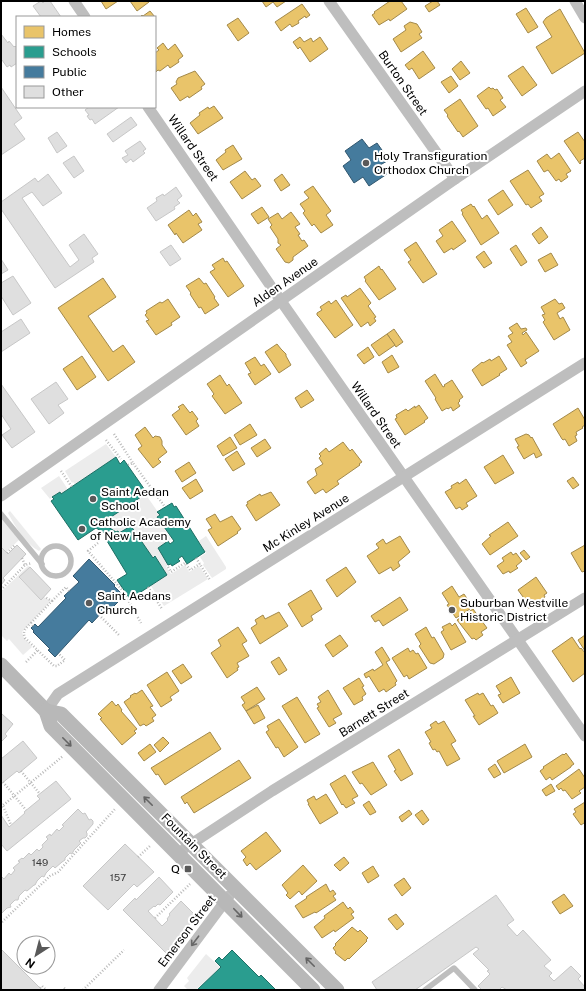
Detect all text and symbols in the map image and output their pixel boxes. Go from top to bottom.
legend [16,16,156,108]
text: Homes [52,25,91,39]
text: Schools [52,45,97,59]
street label: Burton Street [376,48,431,118]
text: Public [52,65,87,79]
text: Other [52,85,84,99]
street label: Willard Street [165,112,221,184]
place label: Holy Transfiguration Orthodox Church [374,149,488,177]
marker: Holy Transfiguration Orthodox Church [361,158,371,168]
street label: Alden Avenue [249,254,321,310]
street label: Willard Street [348,379,404,451]
place label: Saint Aedan School [101,485,169,513]
street label: Mc Kinley Avenue [260,491,352,555]
marker: Saint Aedan School [88,494,98,504]
place label: Catholic Academy of New Haven [90,515,191,543]
marker: Catholic Academy of New Haven [77,524,87,534]
place label: Saint Aedans Church [97,589,171,617]
place label: Suburban Westville Historic District [460,596,568,624]
marker: Saint Aedans Church [84,598,94,608]
marker: Suburban Westville Historic District [447,605,457,615]
street label: Barnett Street [337,686,412,740]
one-way arrow [62,737,72,747]
one-way arrow [143,796,153,806]
street label: Fountain Street [158,810,230,882]
house number: 149 [32,856,48,868]
place label: Q [171,862,180,876]
marker: Q [183,864,193,874]
house number: 157 [110,871,126,883]
street label: Emerson Street [155,892,219,970]
one-way arrow [233,908,243,918]
north arrow [16,935,56,975]
one-way arrow [191,936,199,947]
text: N [23,956,37,970]
one-way arrow [305,957,315,967]

